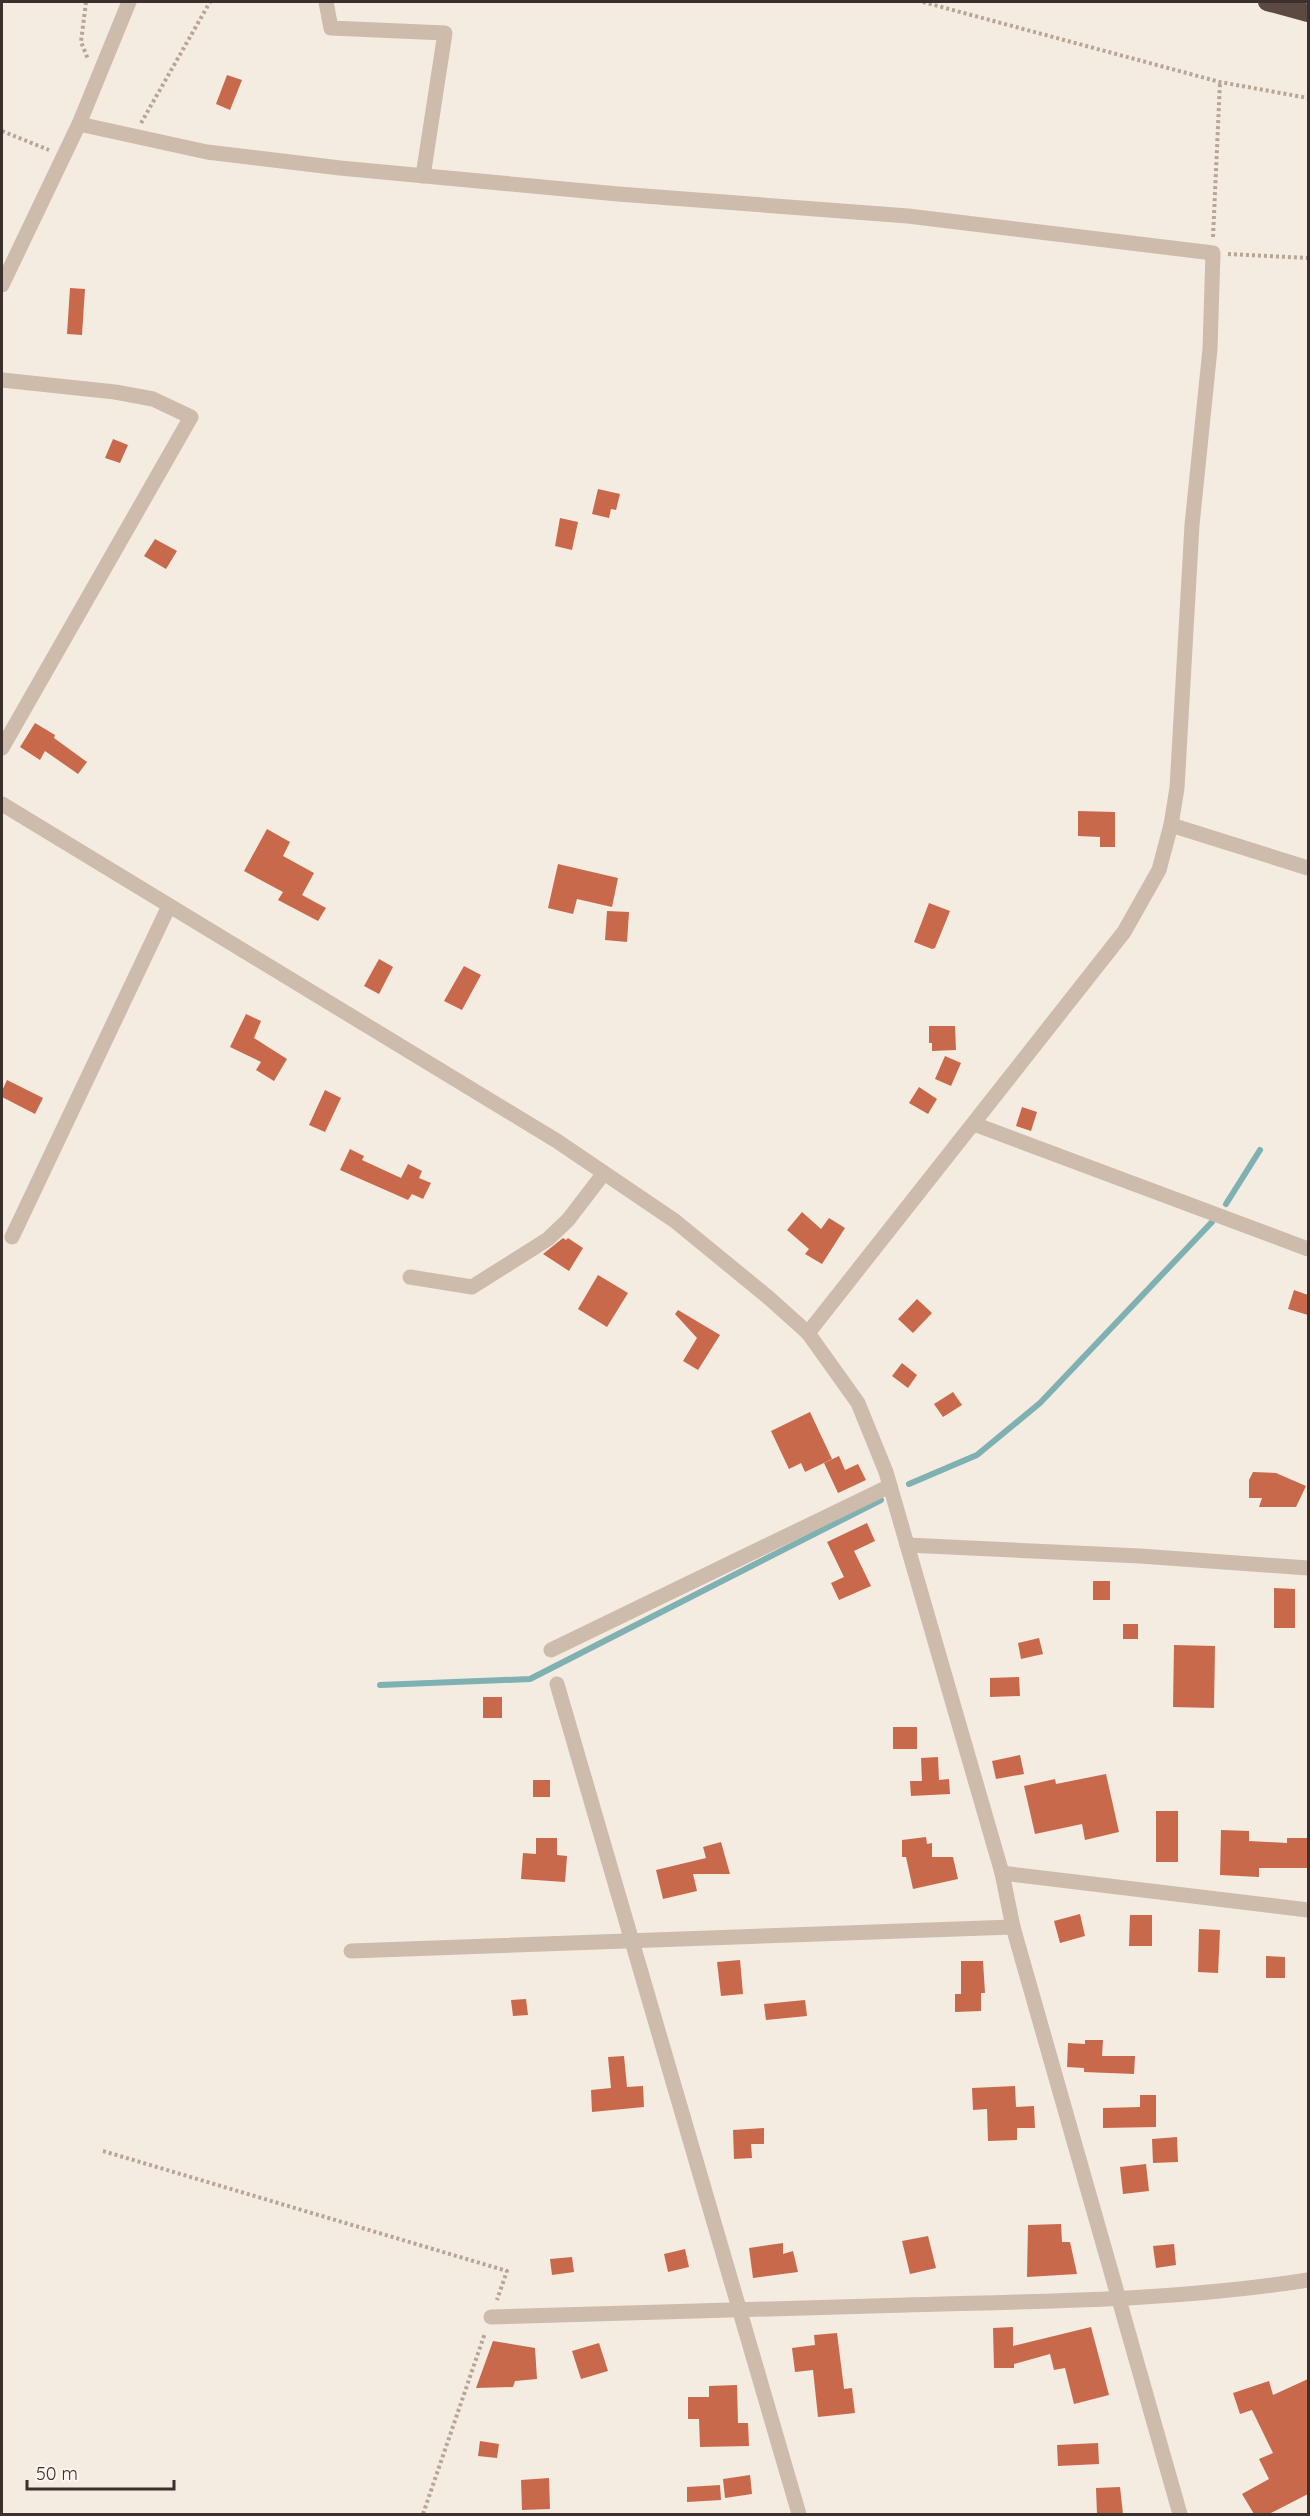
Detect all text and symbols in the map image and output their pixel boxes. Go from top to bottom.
scale bar [27,2453,174,2491]
text: 50 m [36,2462,78,2485]

